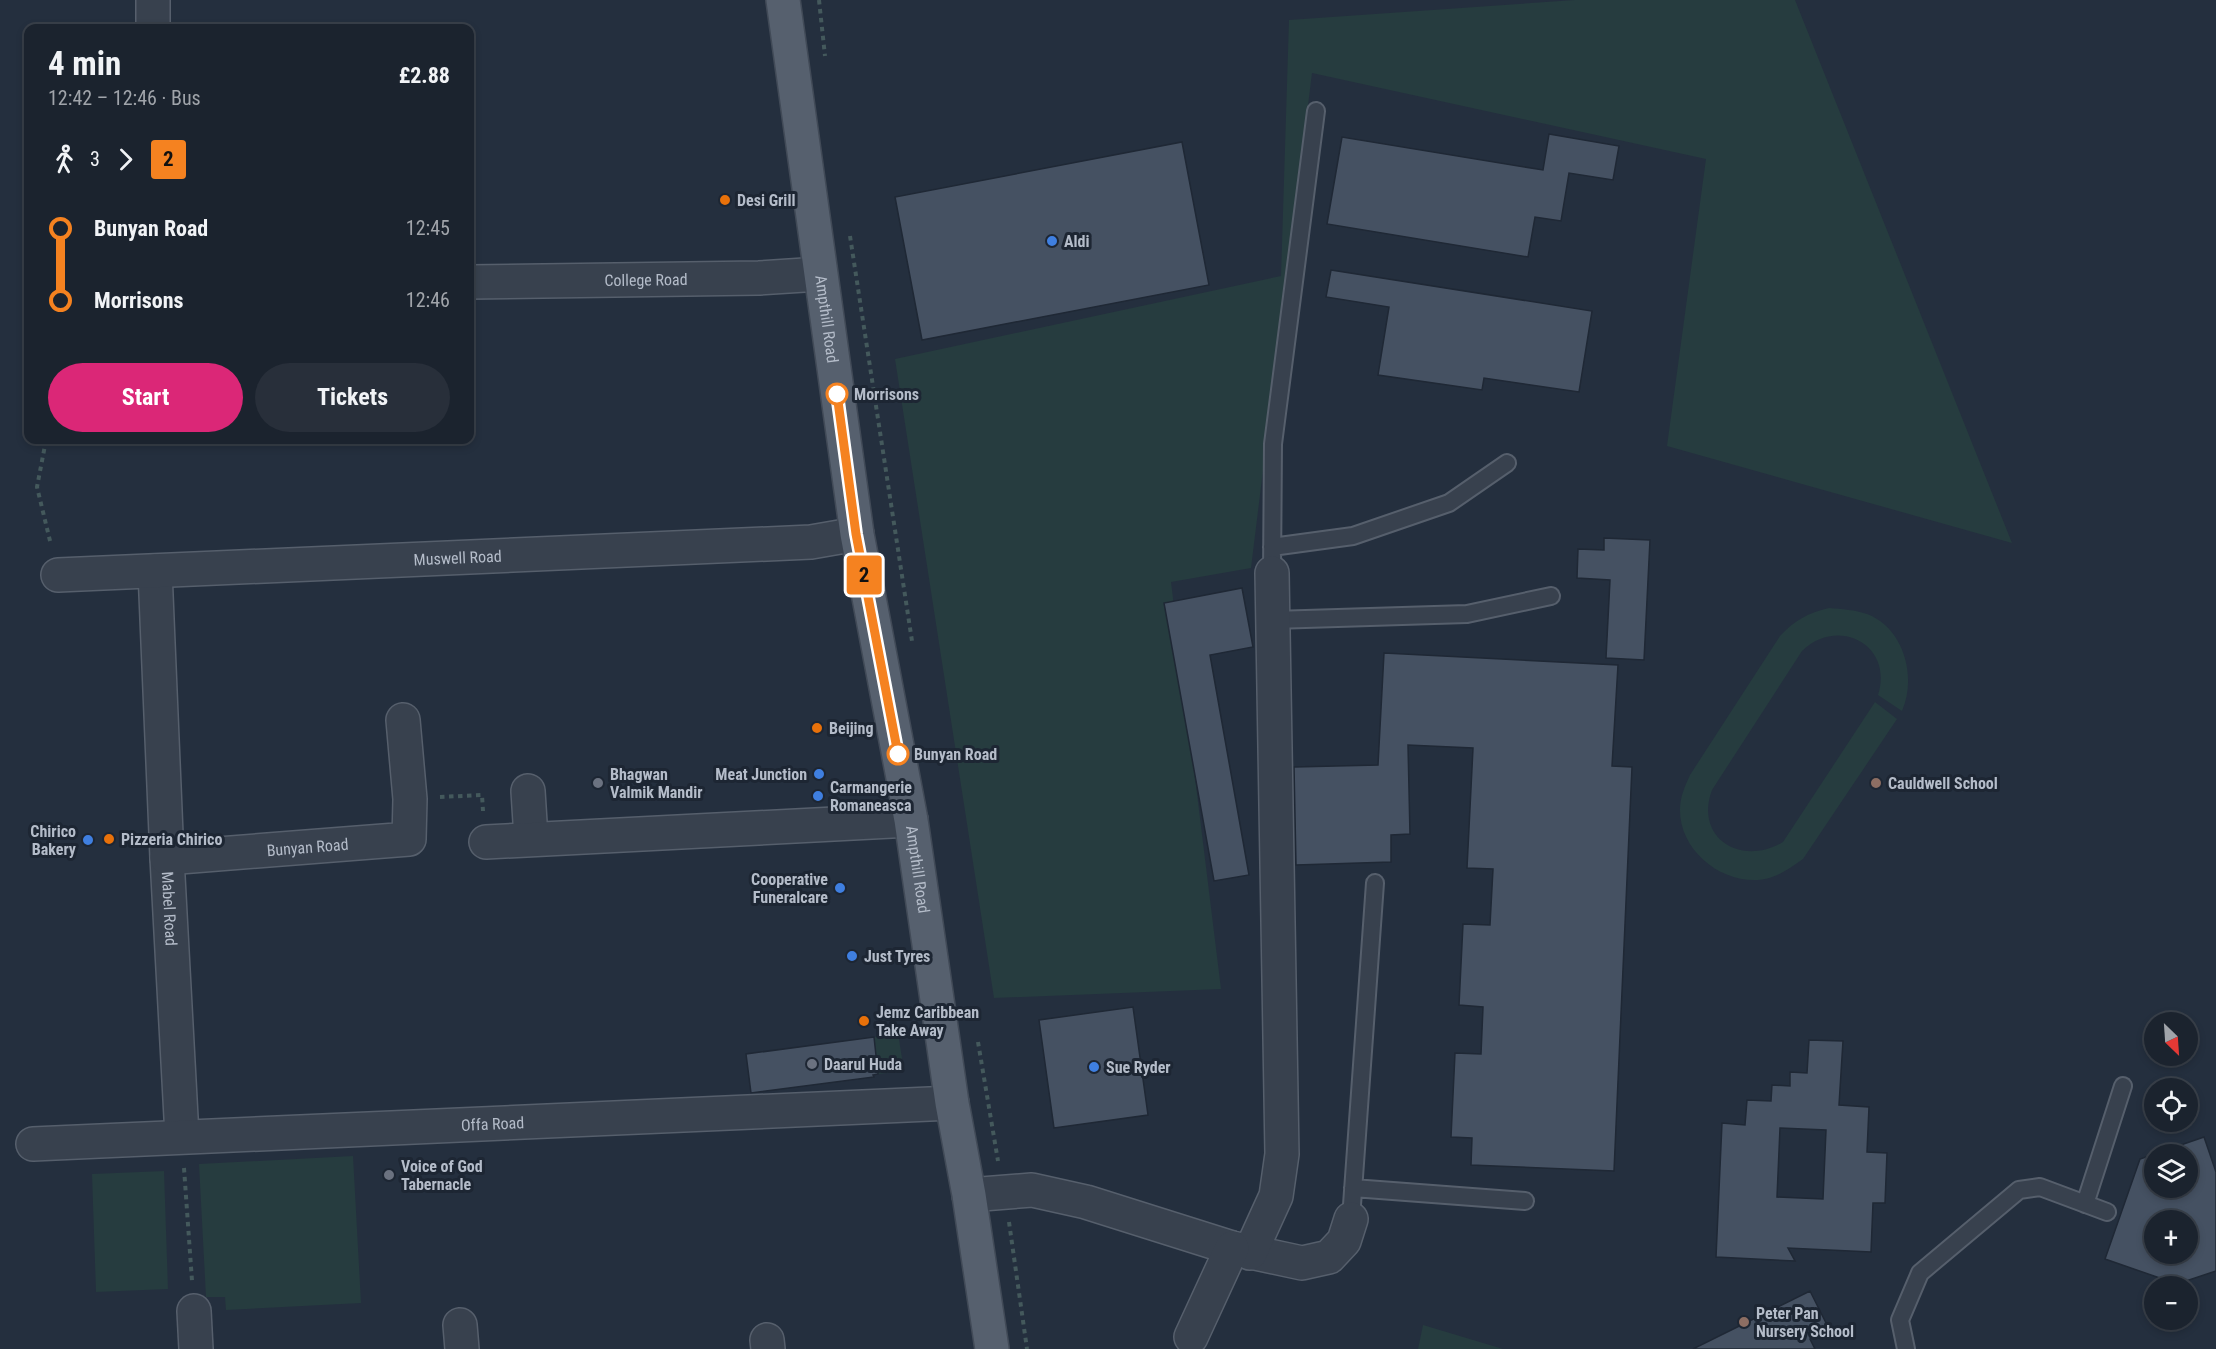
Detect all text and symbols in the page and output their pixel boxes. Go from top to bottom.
text: 4 min [48,44,121,83]
text: £2.88 [399,63,450,88]
text: 12:42 – 12:46 · Bus [48,86,201,110]
icon: walk [48,143,81,176]
icon: forward [109,143,142,176]
text: 3 [90,147,100,171]
text: 2 [163,147,174,171]
place label: Desi Grill [737,191,795,210]
marker: Desi Grill [718,193,732,207]
text: Bunyan Road [94,216,208,241]
text: 12:45 [406,216,450,240]
place label: Aldi [1064,232,1090,251]
marker: Aldi [1045,234,1059,248]
street label: College Road [604,270,688,290]
street label: Ampthill Road [811,274,842,364]
text: Morrisons [94,288,184,313]
text: 12:46 [406,288,450,312]
button: Start [48,363,243,432]
button: Tickets [255,363,450,432]
marker: Morrisons [826,383,848,405]
place label: Morrisons [854,385,919,404]
street label: Muswell Road [413,547,502,569]
line badge: 2 [844,556,884,594]
text: 2 [859,563,869,587]
place label: Beijing [829,719,874,738]
marker: Beijing [810,721,824,735]
marker: Bunyan Road [887,743,909,765]
place label: Bunyan Road [914,745,997,764]
place label: Bhagwan Valmik Mandir [610,765,703,802]
place label: Meat Junction [715,765,807,784]
marker: Meat Junction [812,767,826,781]
place label: Cauldwell School [1888,774,1998,793]
marker: Bhagwan Valmik Mandir [591,776,605,790]
marker: Cauldwell School [1869,776,1883,790]
place label: Carmangerie Romaneasca [830,778,912,815]
marker: Carmangerie Romaneasca [811,789,825,803]
place label: Chirico Bakery [30,822,76,859]
street label: Ampthill Road [902,824,933,915]
place label: Pizzeria Chirico [121,830,222,849]
marker: Pizzeria Chirico [102,832,116,846]
marker: Chirico Bakery [81,833,95,847]
street label: Bunyan Road [266,835,349,860]
place label: Cooperative Funeralcare [751,870,828,907]
street label: Mabel Road [158,871,181,946]
marker: Cooperative Funeralcare [833,881,847,895]
place label: Just Tyres [864,947,930,966]
marker: Just Tyres [845,949,859,963]
place label: Jemz Caribbean Take Away [876,1003,979,1040]
north arrow [2144,1012,2198,1066]
map controls [2144,1012,2198,1330]
marker: Jemz Caribbean Take Away [857,1014,871,1028]
place label: Daarul Huda [824,1055,903,1074]
marker: Daarul Huda [805,1057,819,1071]
place label: Sue Ryder [1106,1058,1171,1077]
marker: Sue Ryder [1087,1060,1101,1074]
button: locate [2144,1078,2198,1132]
street label: Offa Road [461,1113,525,1135]
button: layers [2144,1144,2198,1198]
place label: Voice of God Tabernacle [401,1157,483,1194]
marker: Voice of God Tabernacle [382,1168,396,1182]
button: + [2144,1210,2198,1264]
button: − [2144,1276,2198,1330]
place label: Peter Pan Nursery School [1756,1304,1854,1341]
marker: Peter Pan Nursery School [1737,1315,1751,1329]

